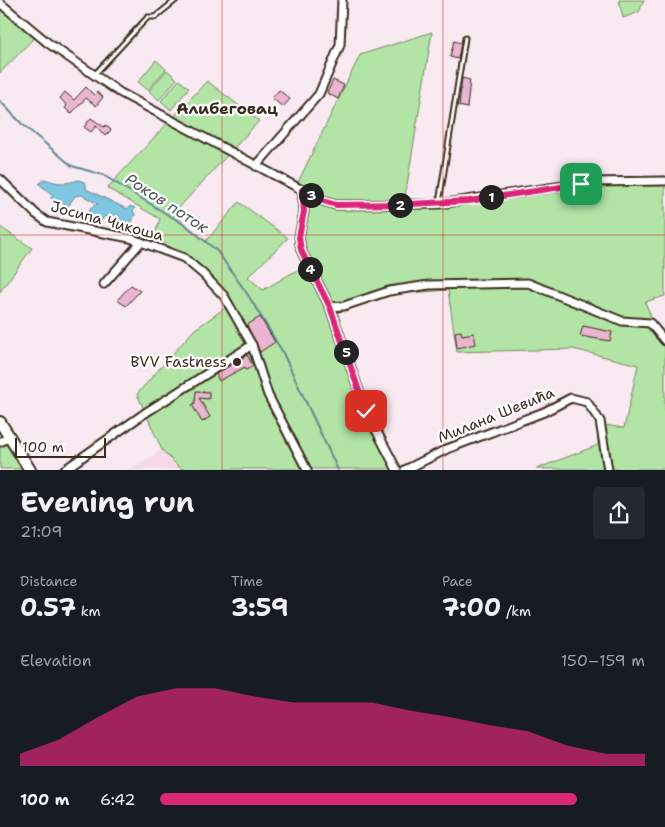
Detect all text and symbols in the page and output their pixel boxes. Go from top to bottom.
district label: Алибеговац [176,98,278,119]
pin [560,163,602,205]
water label: Роков поток [121,168,213,238]
icon: arrive [567,170,595,198]
pin: 3 [298,182,324,208]
pin: 1 [478,184,504,210]
text: 3 [307,186,316,204]
text: 1 [488,188,495,206]
pin: 2 [388,192,412,218]
street label: Јосипа Чикоша [48,196,166,246]
text: 2 [396,196,405,214]
pin: 4 [298,256,322,282]
text: 4 [306,260,315,278]
pin: 5 [334,340,358,364]
text: 5 [342,343,351,361]
place label: BVV Fastness [130,352,227,372]
marker: BVV Fastness [231,356,243,368]
street label: Милана Шевића [435,382,558,448]
pin [345,390,387,432]
icon: check [352,397,380,425]
scale bar [15,434,106,458]
text: 100 m [22,438,64,456]
text: Evening run [20,483,195,521]
button: share [593,487,645,539]
text: 21:09 [20,521,62,542]
text: Distance [20,572,77,590]
text: Time [231,572,263,590]
text: Pace [442,572,473,590]
text: 0.57 [20,590,76,624]
text: 3:59 [231,590,288,624]
text: 7:00 [442,590,501,624]
text: km [76,602,100,620]
text: /km [501,602,531,620]
text: Elevation [20,650,92,671]
text: 150–159 m [561,650,645,671]
text: 100 m [20,789,69,810]
text: 6:42 [100,789,135,810]

